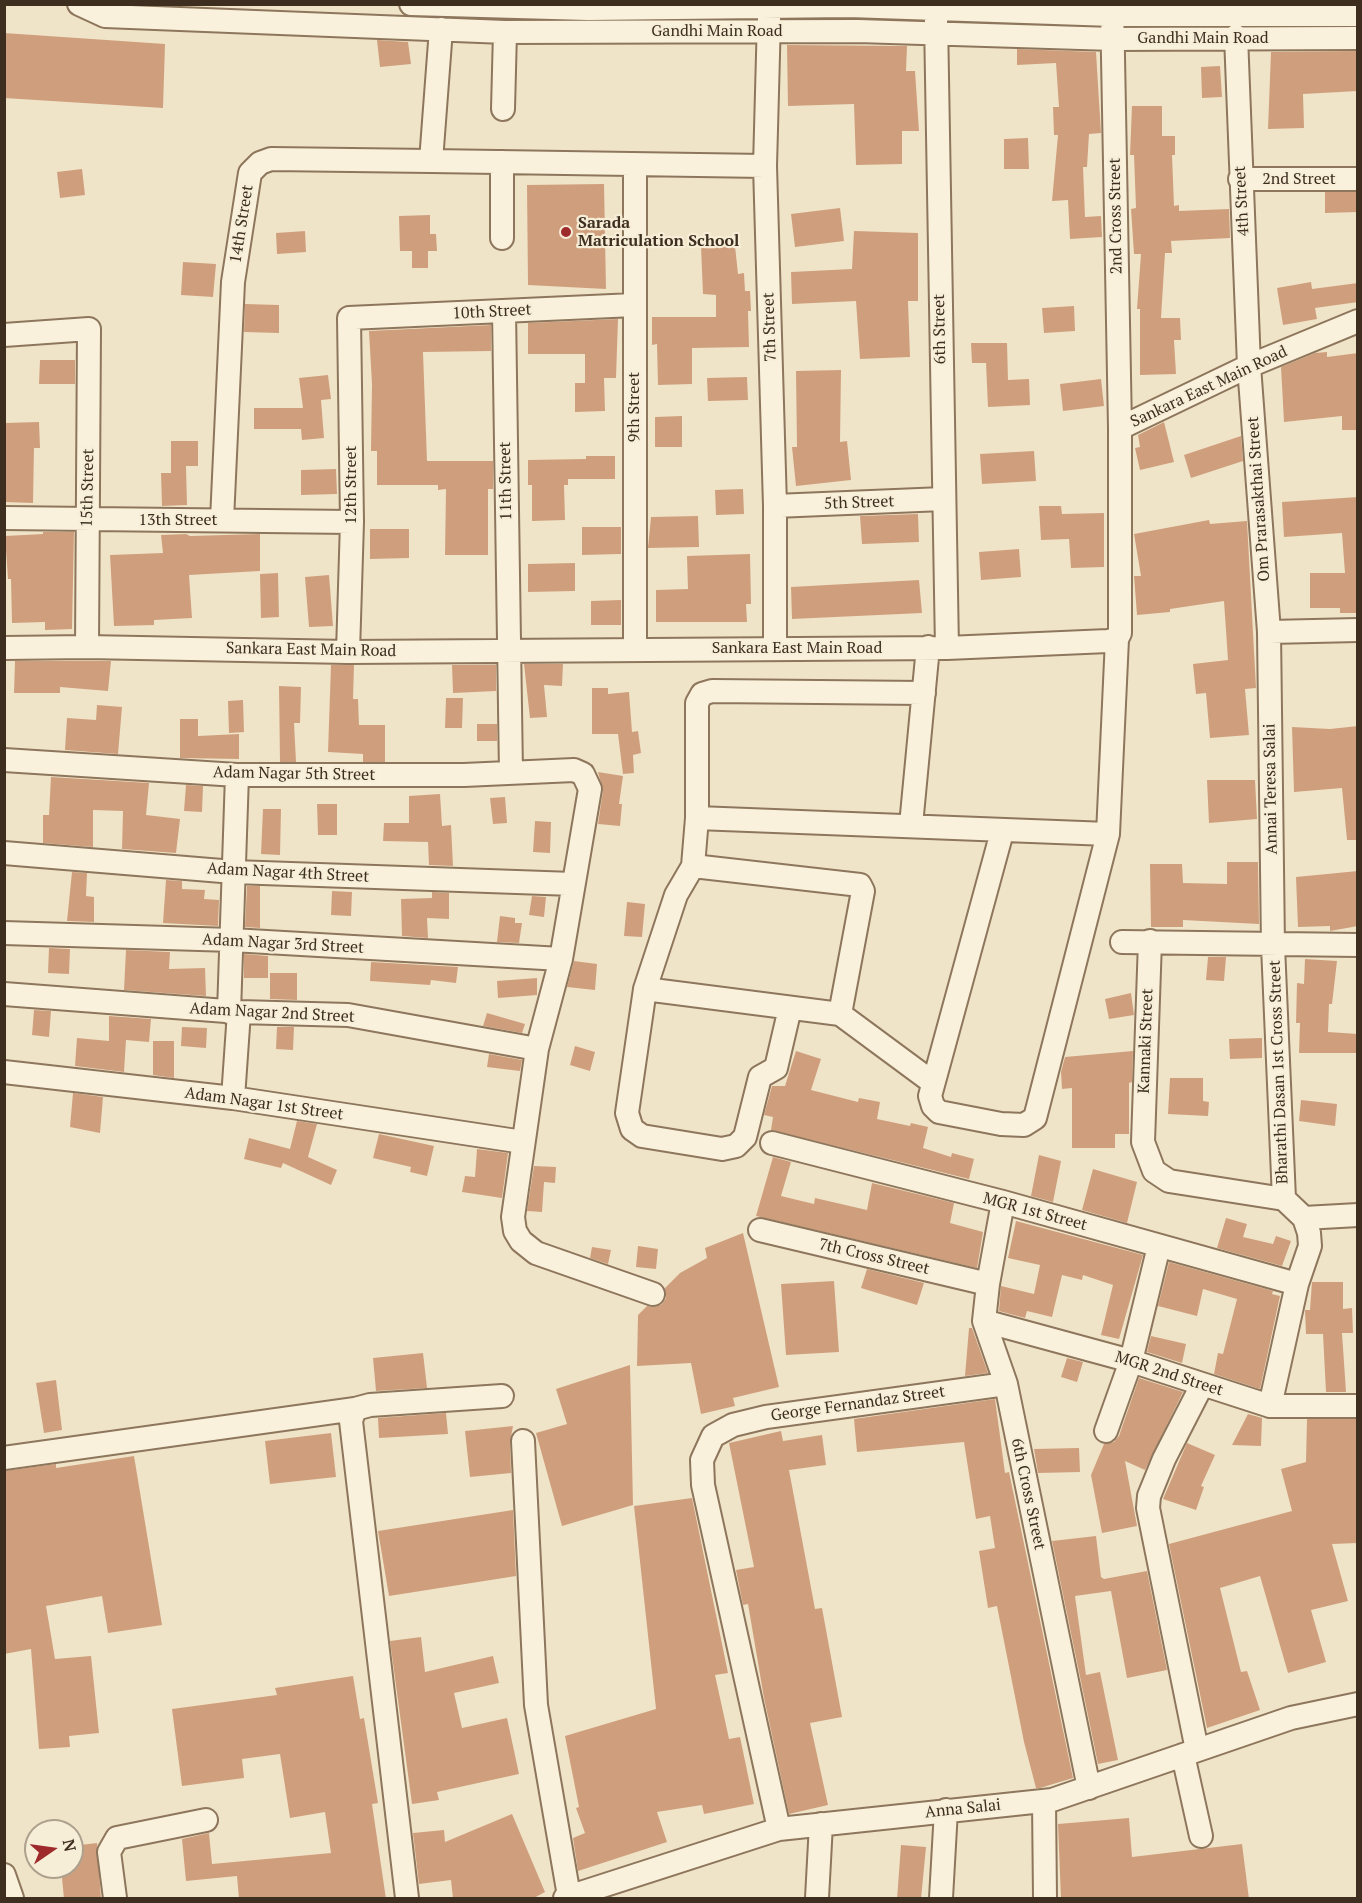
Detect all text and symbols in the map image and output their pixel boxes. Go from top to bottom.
street label: Gandhi Main Road [651,21,783,41]
street label: Gandhi Main Road [1137,28,1269,48]
street label: 2nd Cross Street [1105,158,1127,274]
street label: 4th Street [1231,165,1253,237]
street label: 2nd Street [1262,169,1336,189]
street label: 14th Street [226,184,258,264]
place label: Sarada Matriculation School [578,213,739,251]
marker: Sarada Matriculation School [559,225,573,239]
street label: 7th Street [759,292,781,362]
street label: 6th Street [930,294,950,364]
street label: 10th Street [452,300,532,324]
street label: Sankara East Main Road [1128,342,1290,432]
street label: 9th Street [624,372,644,442]
street label: Om Prarasakthai Street [1244,416,1274,582]
street label: 11th Street [496,441,516,521]
street label: 12th Street [341,446,361,524]
street label: 15th Street [78,448,98,528]
street label: 5th Street [823,492,895,514]
street label: 13th Street [139,510,217,530]
street label: Sankara East Main Road [712,638,882,658]
street label: Sankara East Main Road [226,639,396,661]
street label: Annai Teresa Salai [1260,723,1282,855]
street label: Adam Nagar 5th Street [213,763,375,785]
street label: Adam Nagar 4th Street [206,859,370,887]
street label: Adam Nagar 3rd Street [202,930,364,958]
street label: Bharathi Dasan 1st Cross Street [1265,960,1293,1184]
street label: Kannaki Street [1135,988,1157,1094]
street label: Adam Nagar 2nd Street [189,999,355,1027]
street label: Adam Nagar 1st Street [184,1083,344,1125]
street label: MGR 1st Street [981,1189,1089,1235]
street label: 7th Cross Street [817,1235,931,1279]
street label: MGR 2nd Street [1113,1347,1225,1401]
street label: George Fernandaz Street [770,1382,946,1426]
street label: 6th Cross Street [1007,1437,1049,1551]
street label: Anna Salai [924,1795,1002,1823]
north arrow [24,1819,84,1879]
text: N [58,1837,82,1854]

